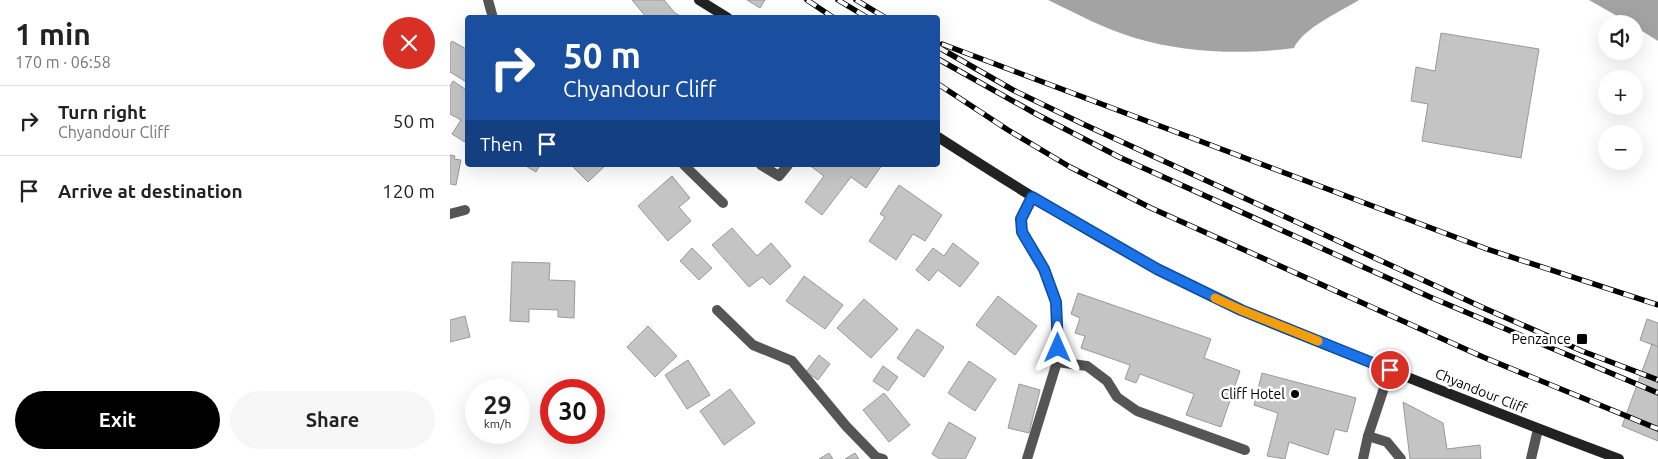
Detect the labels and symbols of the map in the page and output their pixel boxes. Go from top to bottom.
position arrow [1031,321,1083,373]
place label: Penzance [1511,331,1571,347]
marker: Penzance [1575,332,1589,346]
pin [1369,349,1411,391]
street label: Chyandour Cliff [1433,365,1530,417]
speed limit sign: 30 [540,379,605,444]
place label: Cliff Hotel [1221,386,1285,402]
marker: Cliff Hotel [1289,388,1301,400]

